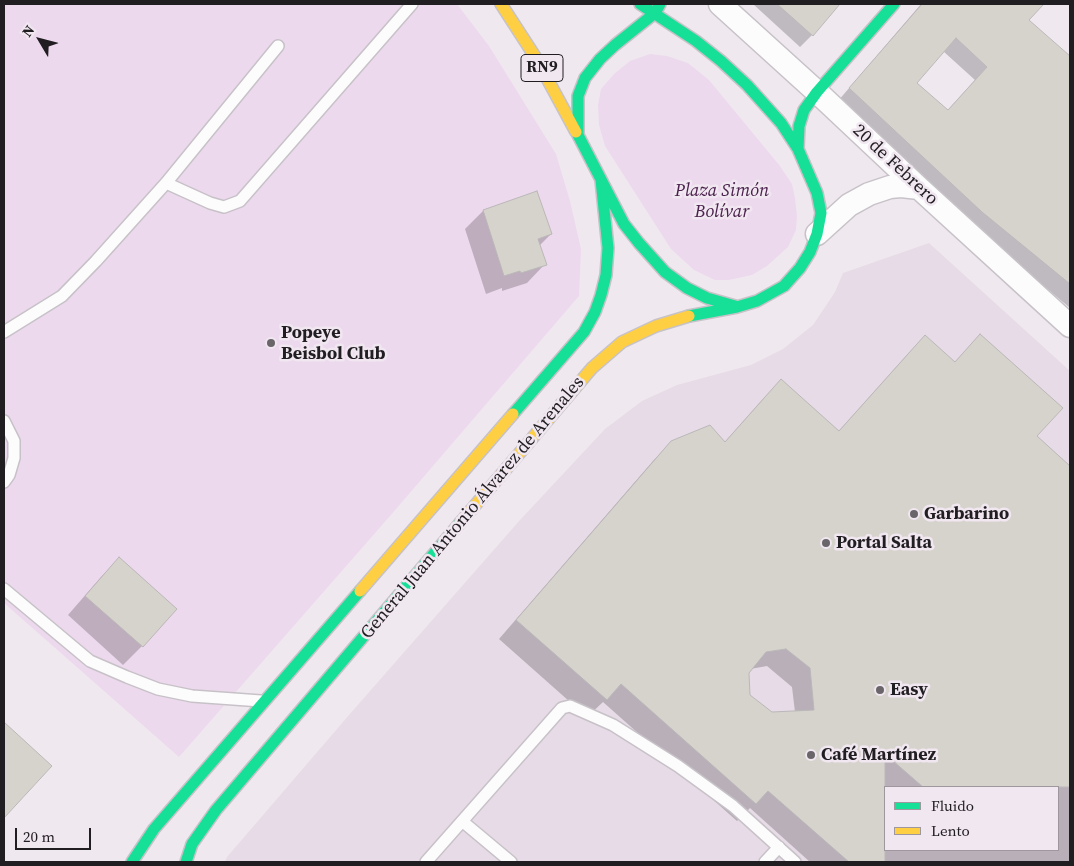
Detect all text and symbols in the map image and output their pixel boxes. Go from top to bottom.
north arrow [15,15,65,65]
text: N [17,21,39,41]
road number: RN9 [521,54,563,82]
street label: 20 de Febrero [848,120,942,210]
park label: Plaza Simón Bolívar [675,180,769,222]
place label: Popeye Beisbol Club [281,322,386,364]
marker: Popeye Beisbol Club [265,337,277,349]
street label: General Juan Antonio Álvarez de Arenales [357,372,589,644]
place label: Garbarino [924,503,1009,525]
marker: Garbarino [908,508,920,520]
place label: Portal Salta [836,532,932,554]
marker: Portal Salta [820,537,832,549]
place label: Easy [890,679,928,701]
marker: Easy [874,684,886,696]
place label: Café Martínez [821,744,936,766]
marker: Café Martínez [805,749,817,761]
legend [884,786,1059,851]
text: Fluido [931,795,974,816]
scale bar [18,818,94,850]
text: Lento [931,820,970,841]
text: 20 m [23,826,55,847]

